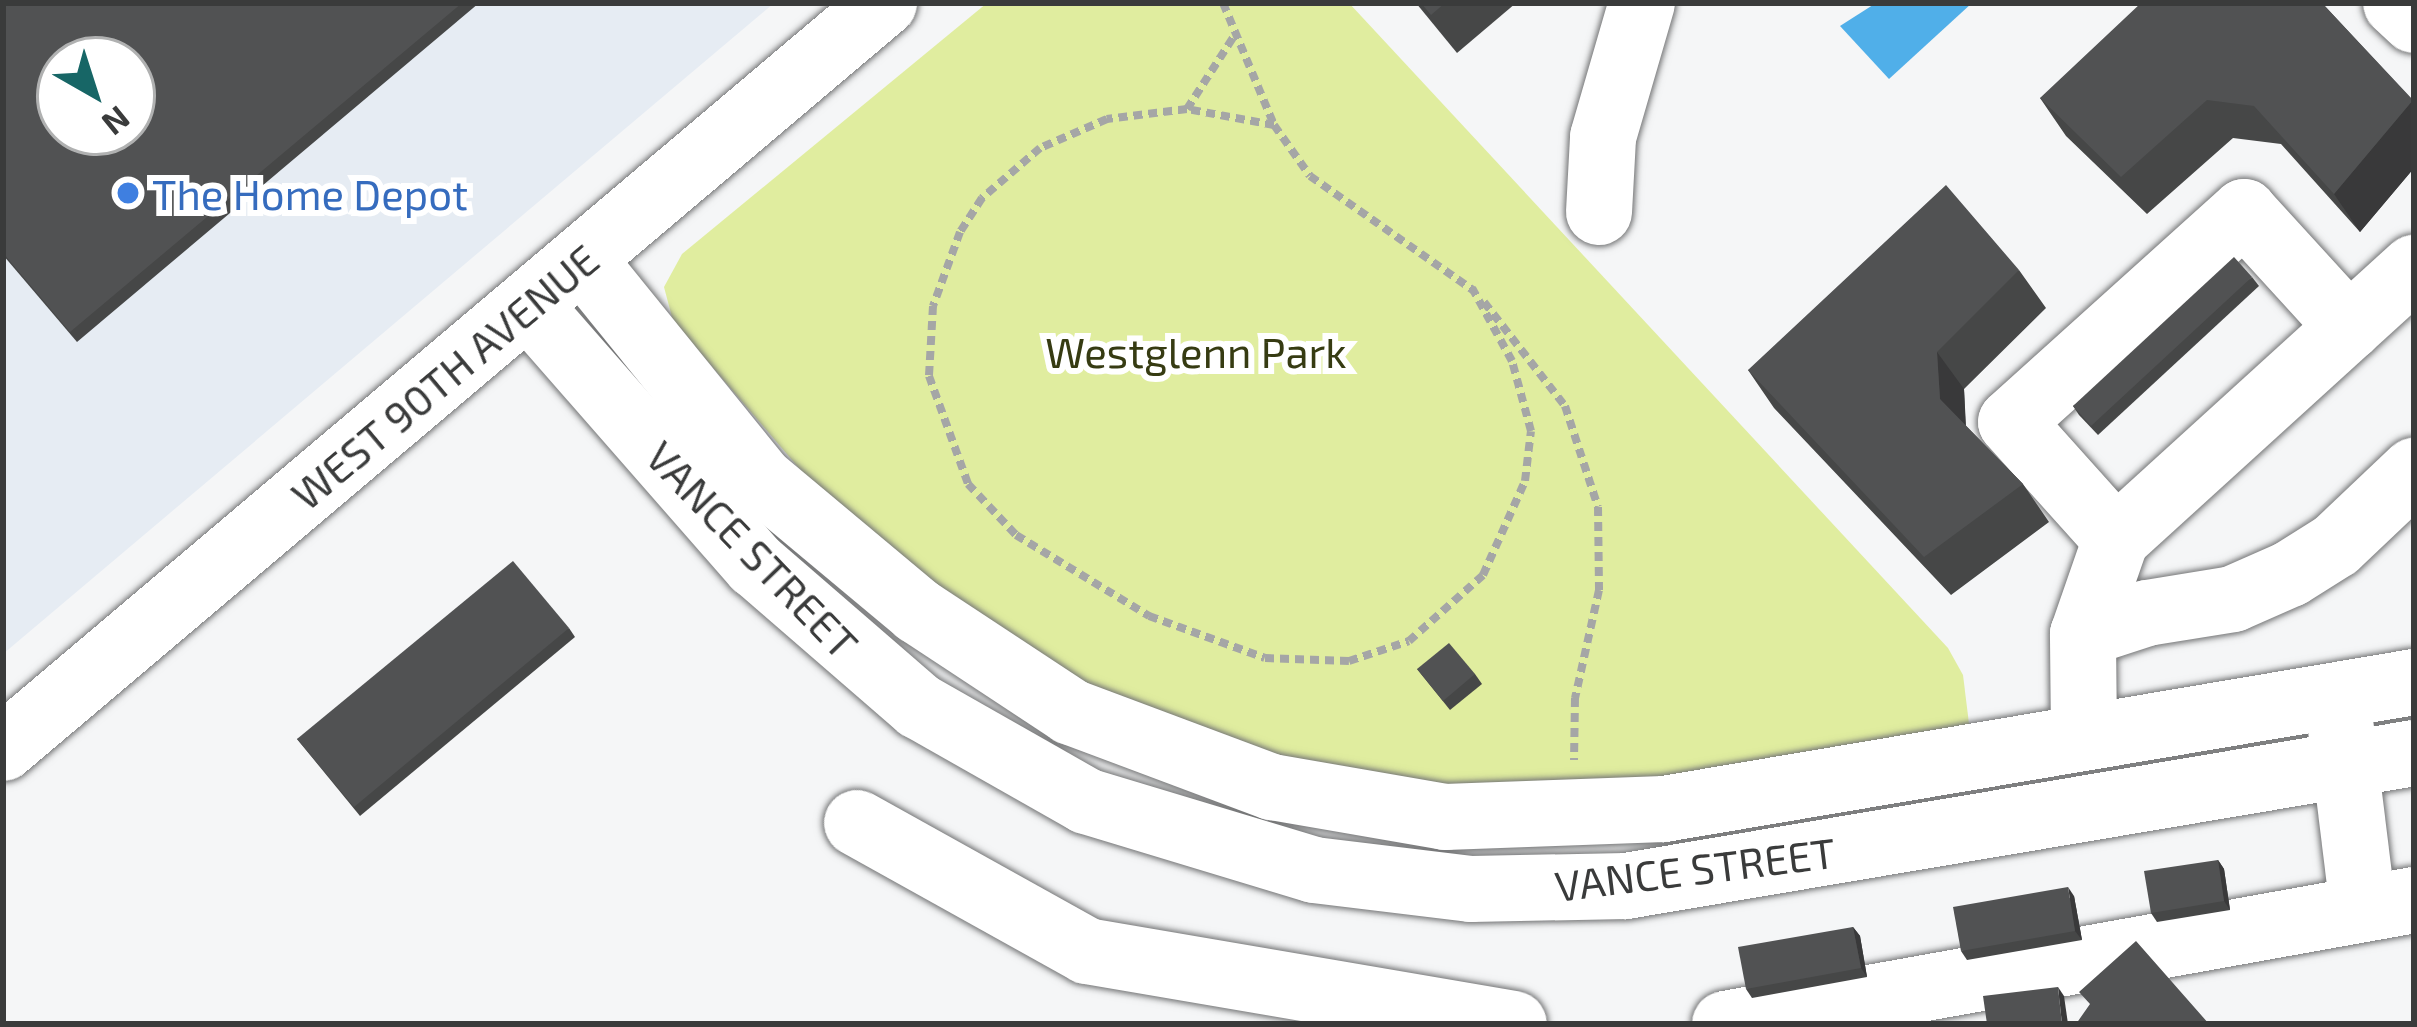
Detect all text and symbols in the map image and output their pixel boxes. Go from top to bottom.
north arrow [36,36,156,156]
text: N [95,99,139,145]
place label: The Home Depot [152,168,468,218]
marker: The Home Depot [115,180,141,206]
street label: WEST 90TH AVENUE [280,232,608,520]
park label: Westglenn Park [1045,326,1347,376]
street label: VANCE STREET [637,430,869,668]
street label: VANCE STREET [1552,826,1838,910]

